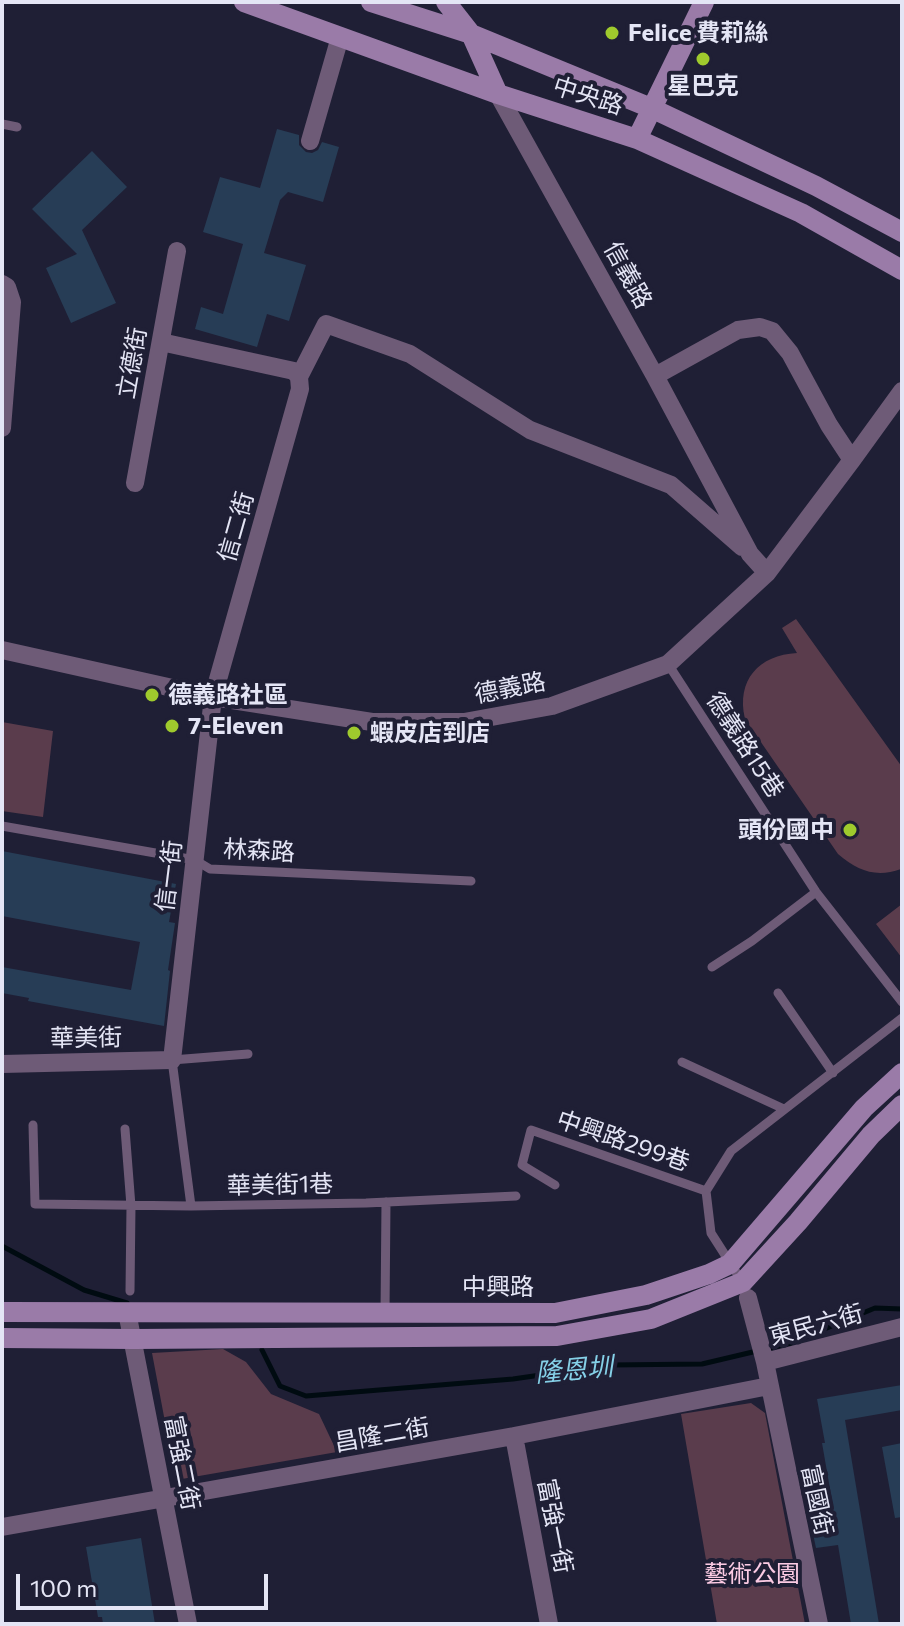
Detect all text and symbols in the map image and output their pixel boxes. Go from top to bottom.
place label: Felice 費莉絲 [628,19,768,47]
marker: Felice 費莉絲 [603,24,621,42]
marker: 星巴克 [694,50,712,68]
street label: 中央路 [549,71,627,121]
place label: 星巴克 [667,72,739,100]
street label: 信義路 [598,237,658,313]
street label: 立德街 [112,325,152,401]
street label: 信二街 [212,488,260,566]
street label: 德義路 [472,667,548,709]
place label: 德義路社區 [168,681,288,709]
marker: 德義路社區 [143,686,161,704]
street label: 德義路15巷 [700,687,790,803]
place label: 7-Eleven [188,712,284,740]
marker: 7-Eleven [163,717,181,735]
place label: 蝦皮店到店 [370,719,490,747]
marker: 蝦皮店到店 [345,724,363,742]
place label: 頭份國中 [738,816,834,844]
marker: 頭份國中 [841,821,859,839]
street label: 林森路 [222,835,296,867]
street label: 信一街 [150,839,188,913]
street label: 華美街 [50,1023,122,1053]
street label: 中興路299巷 [553,1105,693,1177]
street label: 華美街1巷 [227,1170,333,1200]
street label: 中興路 [462,1273,534,1301]
street label: 東民六街 [766,1299,866,1351]
water label: 隆恩圳 [534,1351,614,1389]
street label: 昌隆二街 [332,1412,432,1458]
street label: 富強二街 [159,1413,205,1513]
street label: 富國街 [795,1462,839,1538]
street label: 富強一街 [532,1476,578,1576]
scale bar [20,1558,272,1608]
park label: 藝術公園 [704,1560,800,1588]
text: 100 m [30,1573,97,1602]

